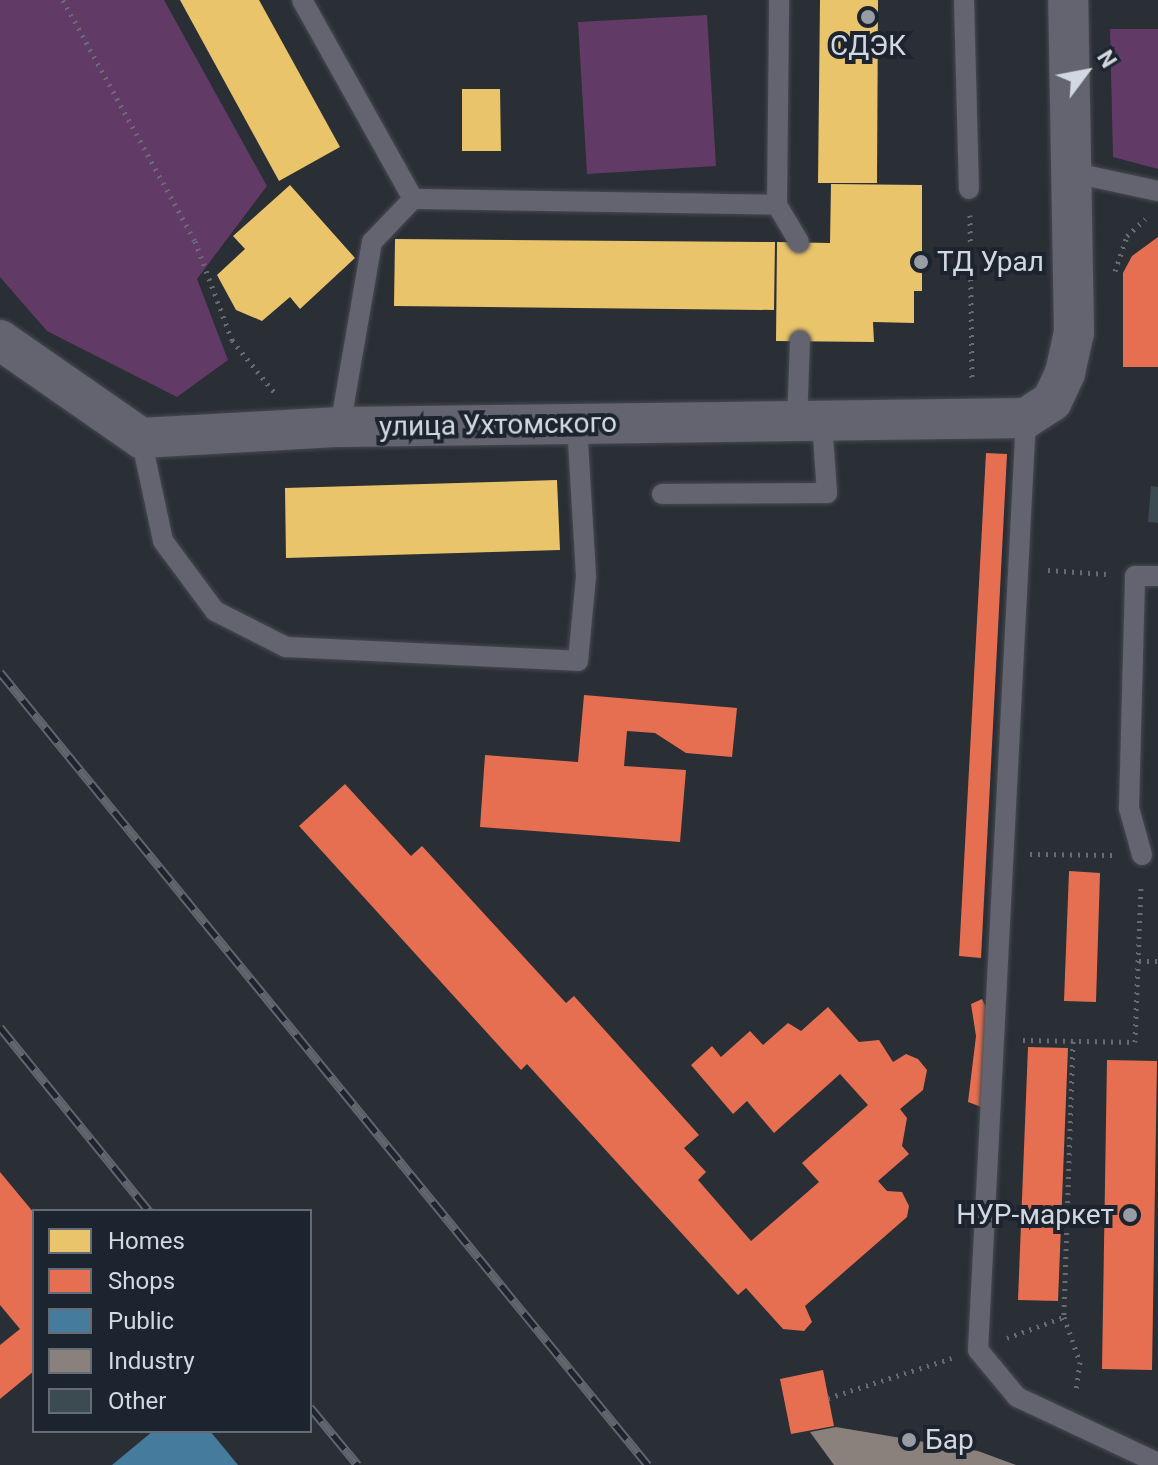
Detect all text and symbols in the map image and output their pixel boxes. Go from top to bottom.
marker: СДЭК [859,8,877,26]
place label: СДЭК [830,29,906,63]
north arrow [1046,32,1126,112]
text: N [1092,46,1121,72]
place label: ТД Урал [937,245,1044,279]
marker: ТД Урал [912,253,930,271]
street label: улица Ухтомского [379,406,617,444]
place label: НУР-маркет [956,1198,1114,1232]
marker: НУР-маркет [1121,1206,1139,1224]
legend [32,1209,312,1433]
text: Homes [108,1227,185,1255]
text: Shops [108,1267,175,1295]
text: Public [108,1307,174,1335]
text: Industry [108,1347,194,1375]
text: Other [108,1387,166,1415]
place label: Бар [925,1423,974,1457]
marker: Бар [900,1431,918,1449]

